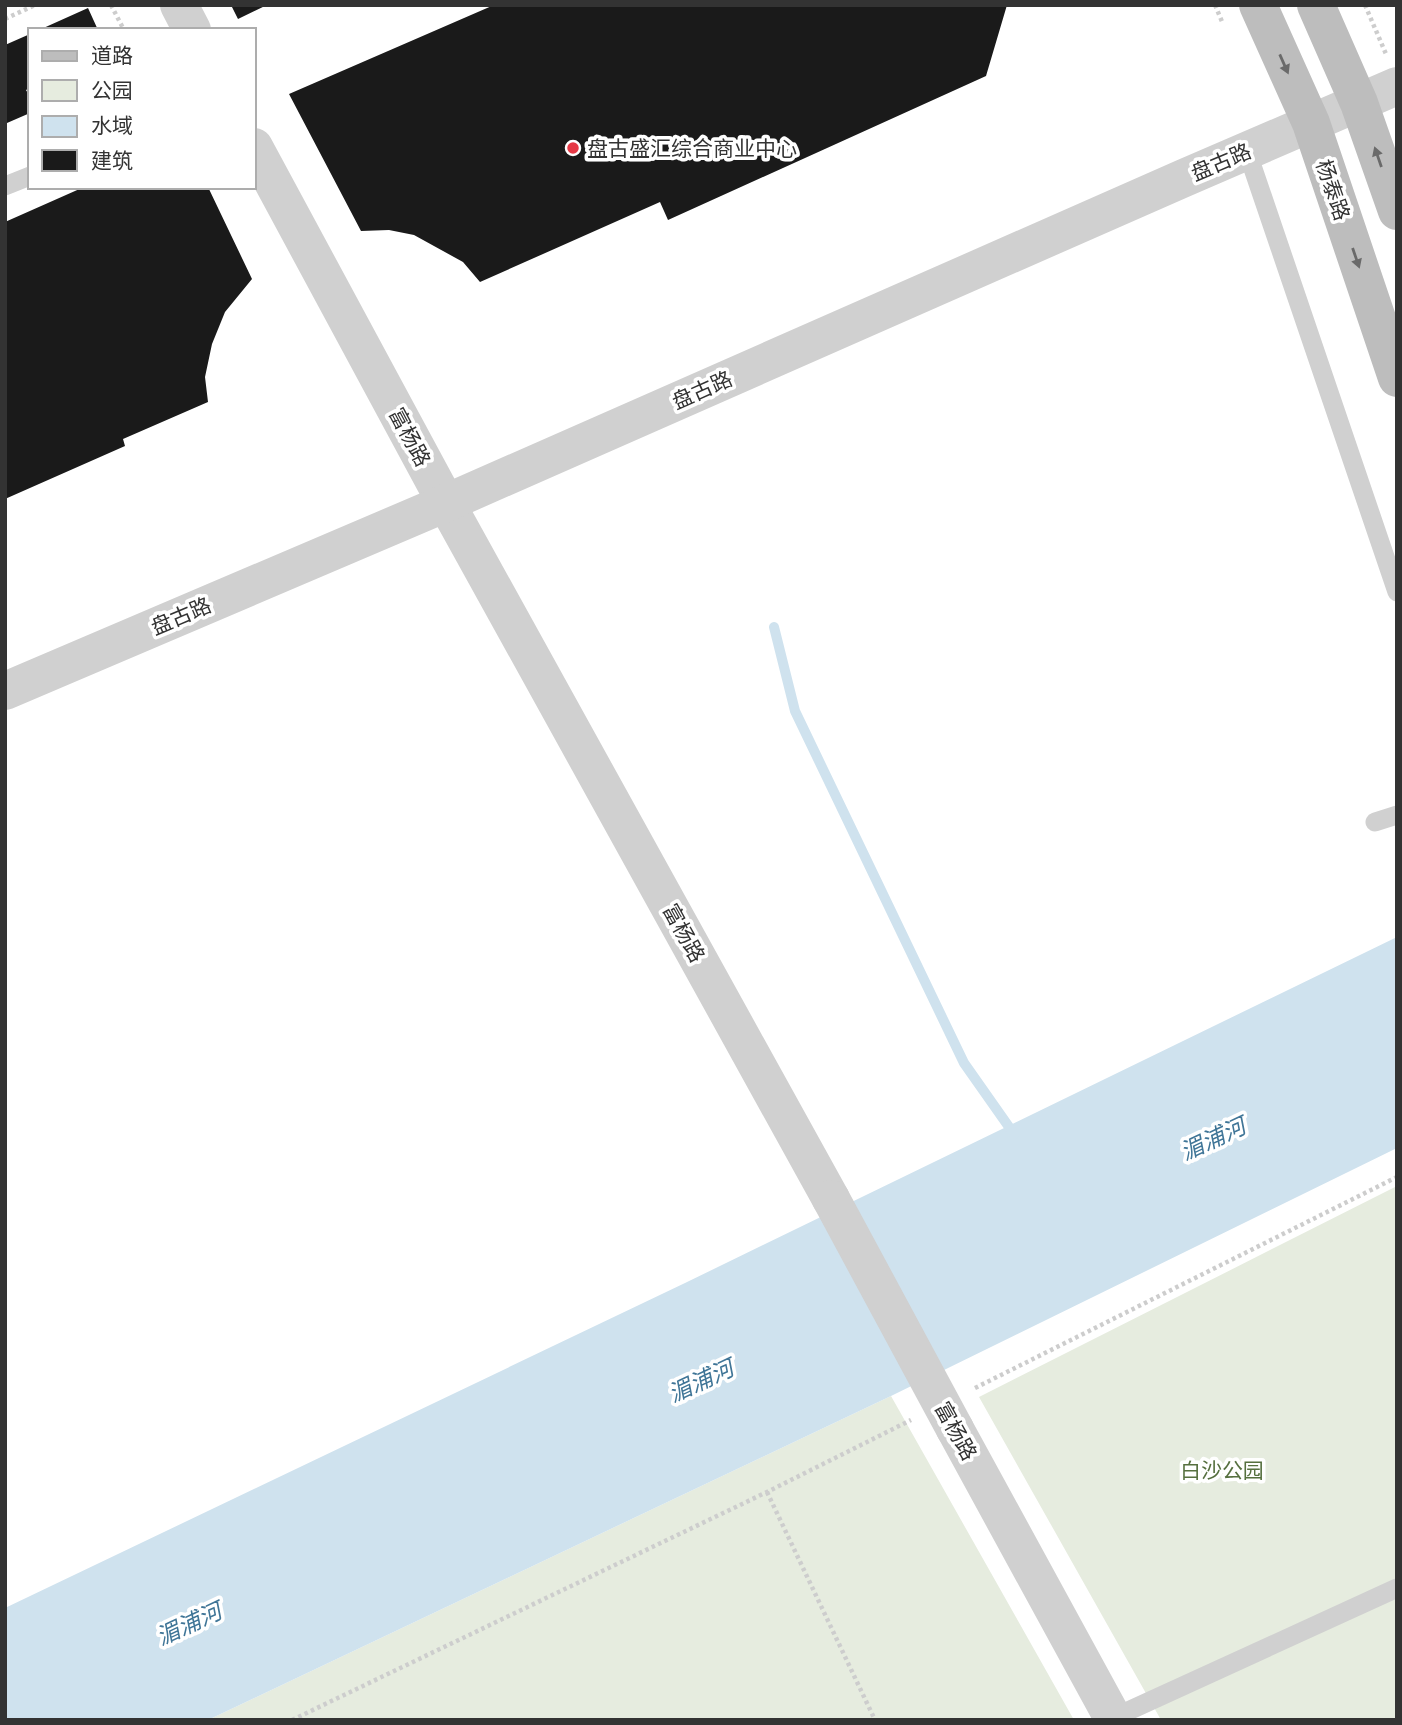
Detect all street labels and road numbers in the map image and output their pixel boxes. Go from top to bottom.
street label: 盘古路 [1187,138,1255,186]
street label: 杨泰路 [1311,156,1355,224]
street label: 盘古路 [668,366,736,414]
street label: 富杨路 [384,403,436,471]
street label: 盘古路 [147,592,215,640]
street label: 富杨路 [658,899,710,967]
street label: 富杨路 [930,1397,982,1465]

